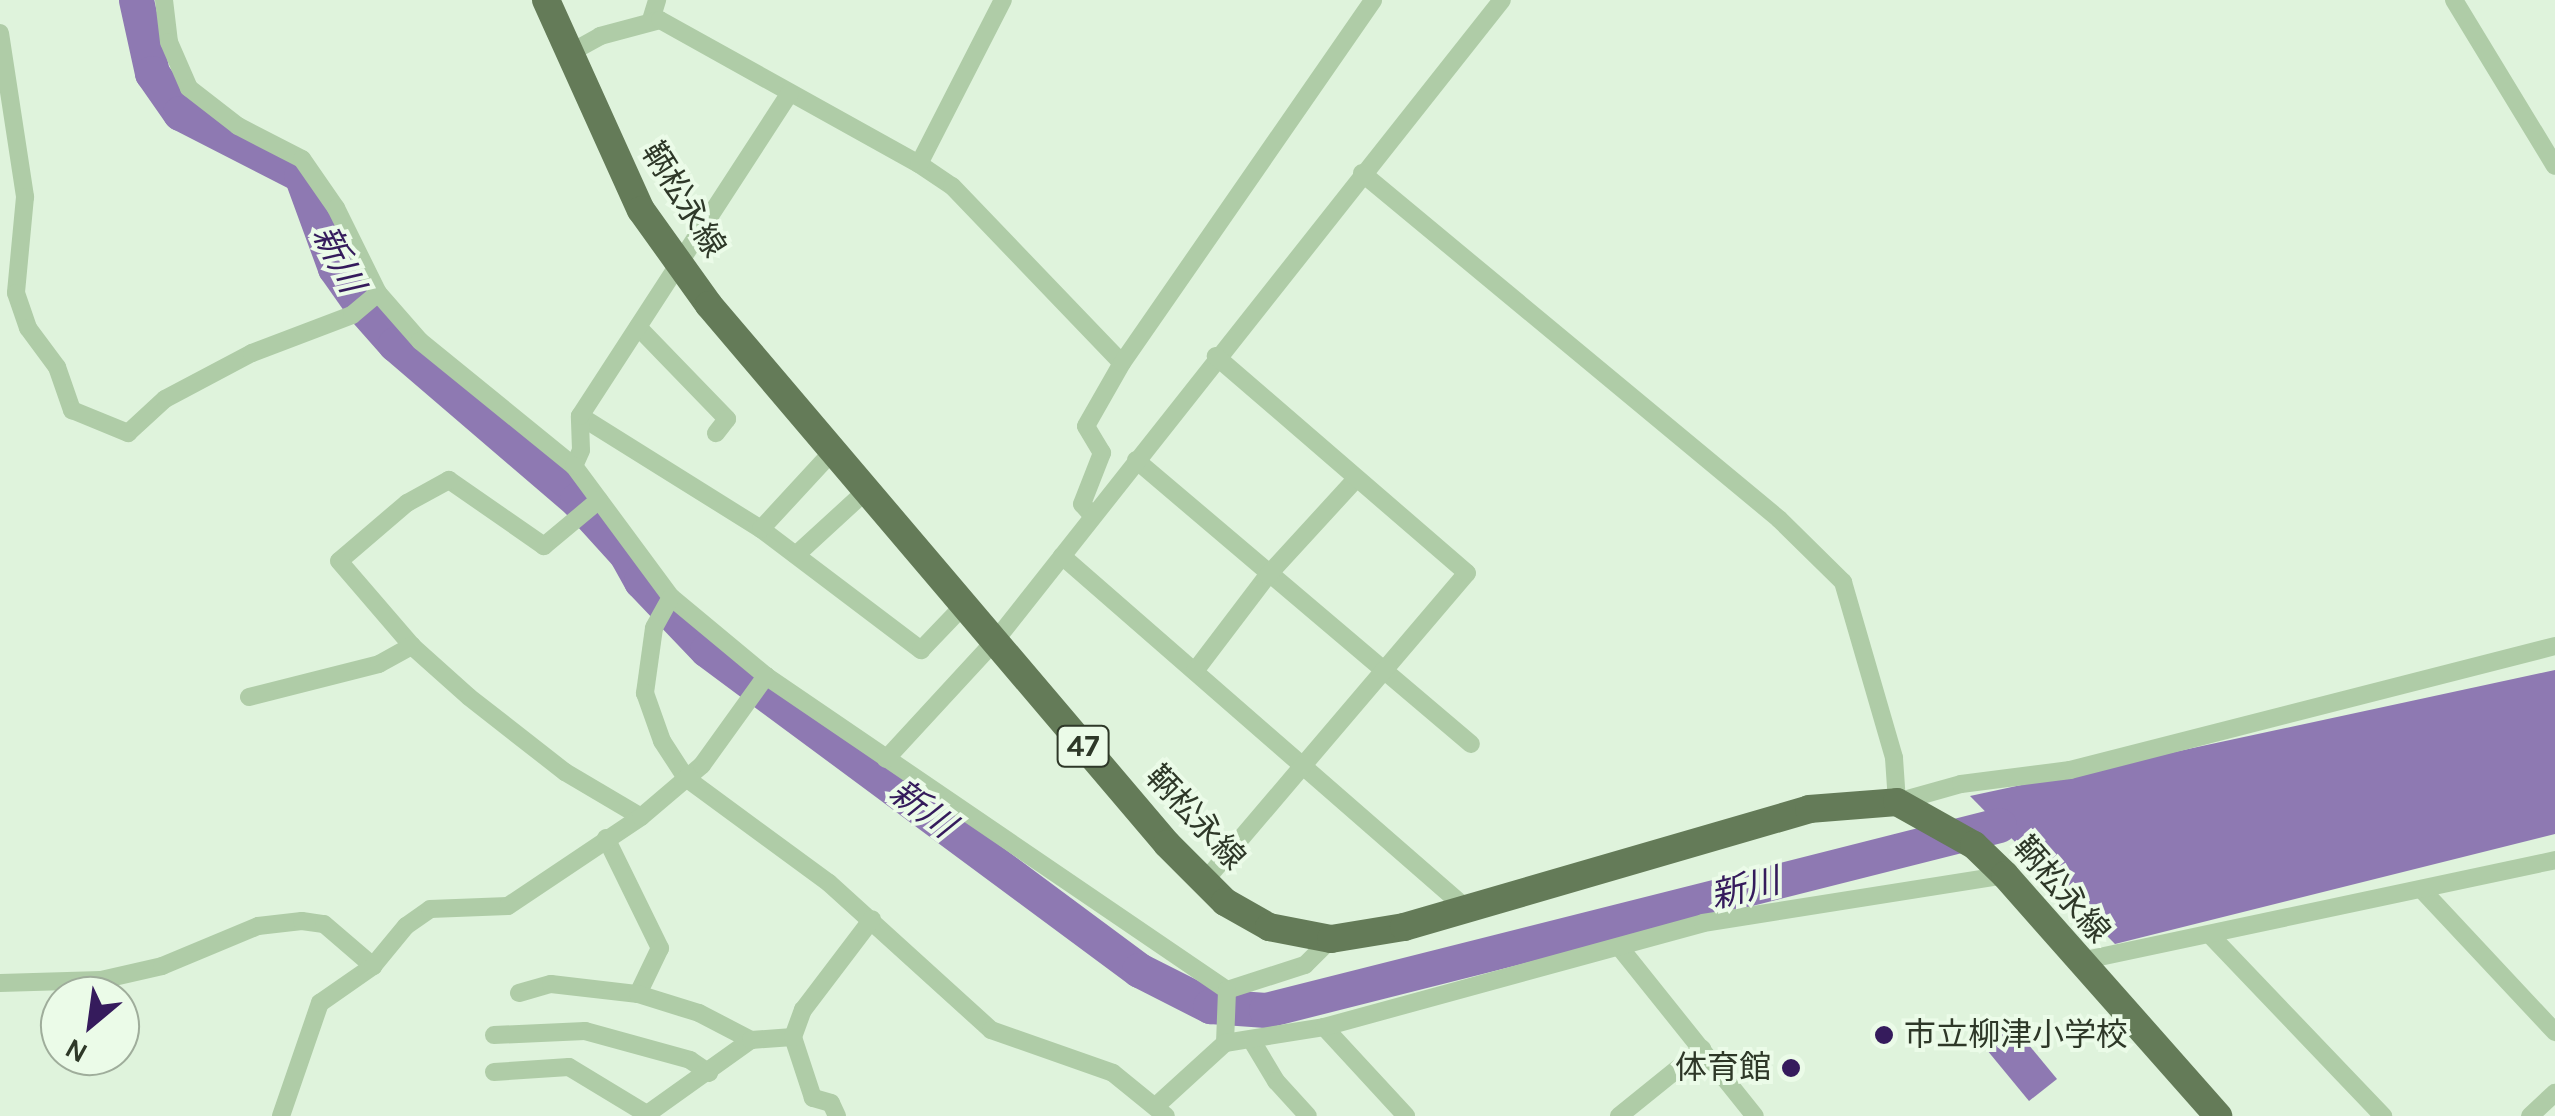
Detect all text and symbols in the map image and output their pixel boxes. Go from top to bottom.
street label: 鞆松永線 [633,136,733,264]
water label: 新川 [303,218,373,300]
road number: 47 [1056,721,1110,771]
street label: 鞆松永線 [1137,758,1253,878]
water label: 新川 [881,771,963,847]
street label: 鞆松永線 [2005,829,2117,951]
water label: 新川 [1706,860,1784,918]
north arrow [40,976,140,1076]
place label: 市立柳津小学校 [1904,1016,2128,1054]
marker: 市立柳津小学校 [1873,1024,1895,1046]
text: N [59,1032,93,1070]
place label: 体育館 [1675,1049,1771,1087]
marker: 体育館 [1780,1057,1802,1079]

